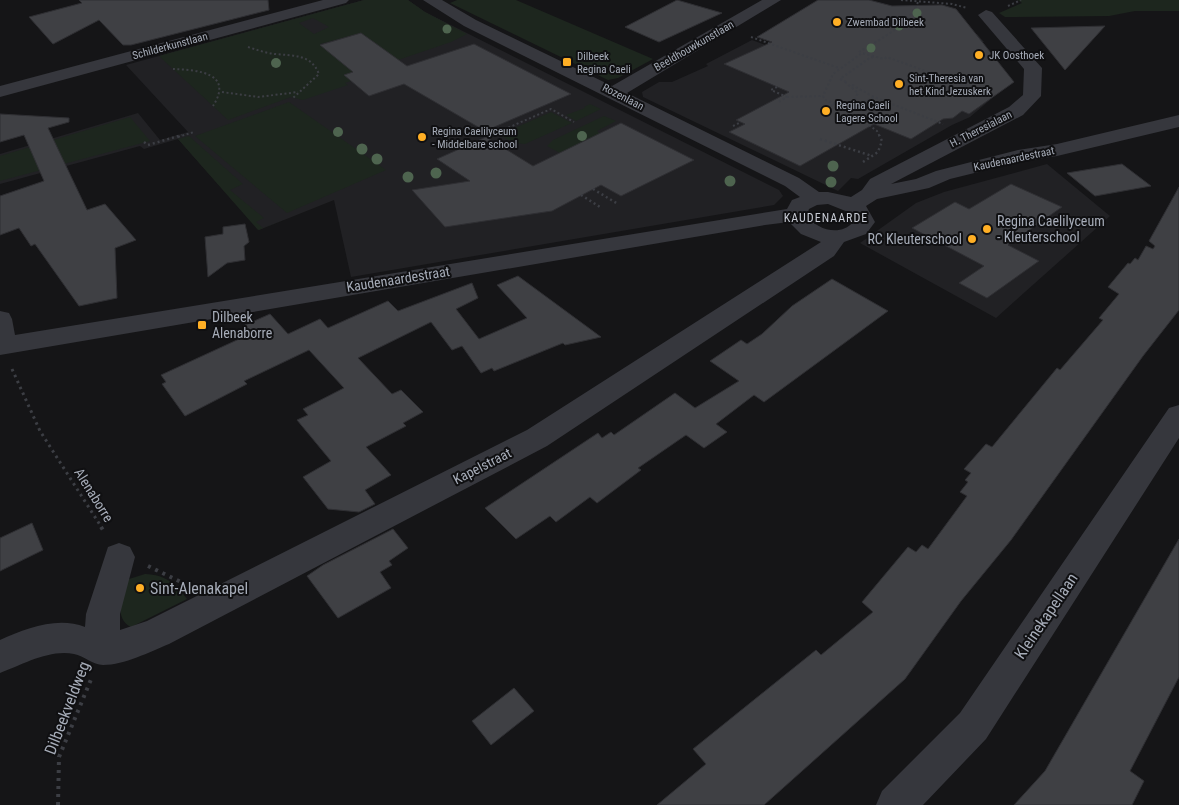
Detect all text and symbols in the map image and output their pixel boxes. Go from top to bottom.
marker: Zwembad Dilbeek [831,16,843,28]
place label: Zwembad Dilbeek [847,16,924,29]
street label: Beeldhouwkunstlaan [652,18,736,74]
street label: Schilderkunstlaan [131,30,209,62]
marker: JK Oosthoek [973,49,985,61]
place label: JK Oosthoek [989,49,1044,62]
place label: Dilbeek Regina Caeli [577,50,631,76]
marker: Dilbeek Regina Caeli [561,56,573,68]
place label: Sint-Theresia van het Kind Jezuskerk [909,72,991,98]
marker: Sint-Theresia van het Kind Jezuskerk [893,78,905,90]
street label: Rozenlaan [600,81,646,113]
place label: Regina Caeli Lagere School [836,99,898,125]
marker: Regina Caeli Lagere School [820,105,832,117]
street label: H. Theresialaan [948,108,1014,150]
place label: Regina Caelilyceum - Middelbare school [432,125,517,151]
marker: Regina Caelilyceum - Middelbare school [416,131,428,143]
street label: Kaudenaardestraat [972,144,1056,174]
district label: KAUDENAARDE [784,211,868,225]
place label: Regina Caelilyceum - Kleuterschool [997,213,1105,245]
marker: Regina Caelilyceum - Kleuterschool [981,223,993,235]
place label: RC Kleuterschool [867,231,962,247]
marker: RC Kleuterschool [966,233,978,245]
street label: Kaudenaardestraat [345,263,451,295]
place label: Dilbeek Alenaborre [212,309,273,341]
marker: Dilbeek Alenaborre [196,319,208,331]
street label: Kapelstraat [450,445,514,487]
street label: Alenaborre [71,465,117,525]
street label: Kleinekapellaan [1010,569,1082,663]
place label: Sint-Alenakapel [150,579,248,598]
marker: Sint-Alenakapel [134,582,146,594]
street label: Dilbeekveldweg [41,659,93,757]

